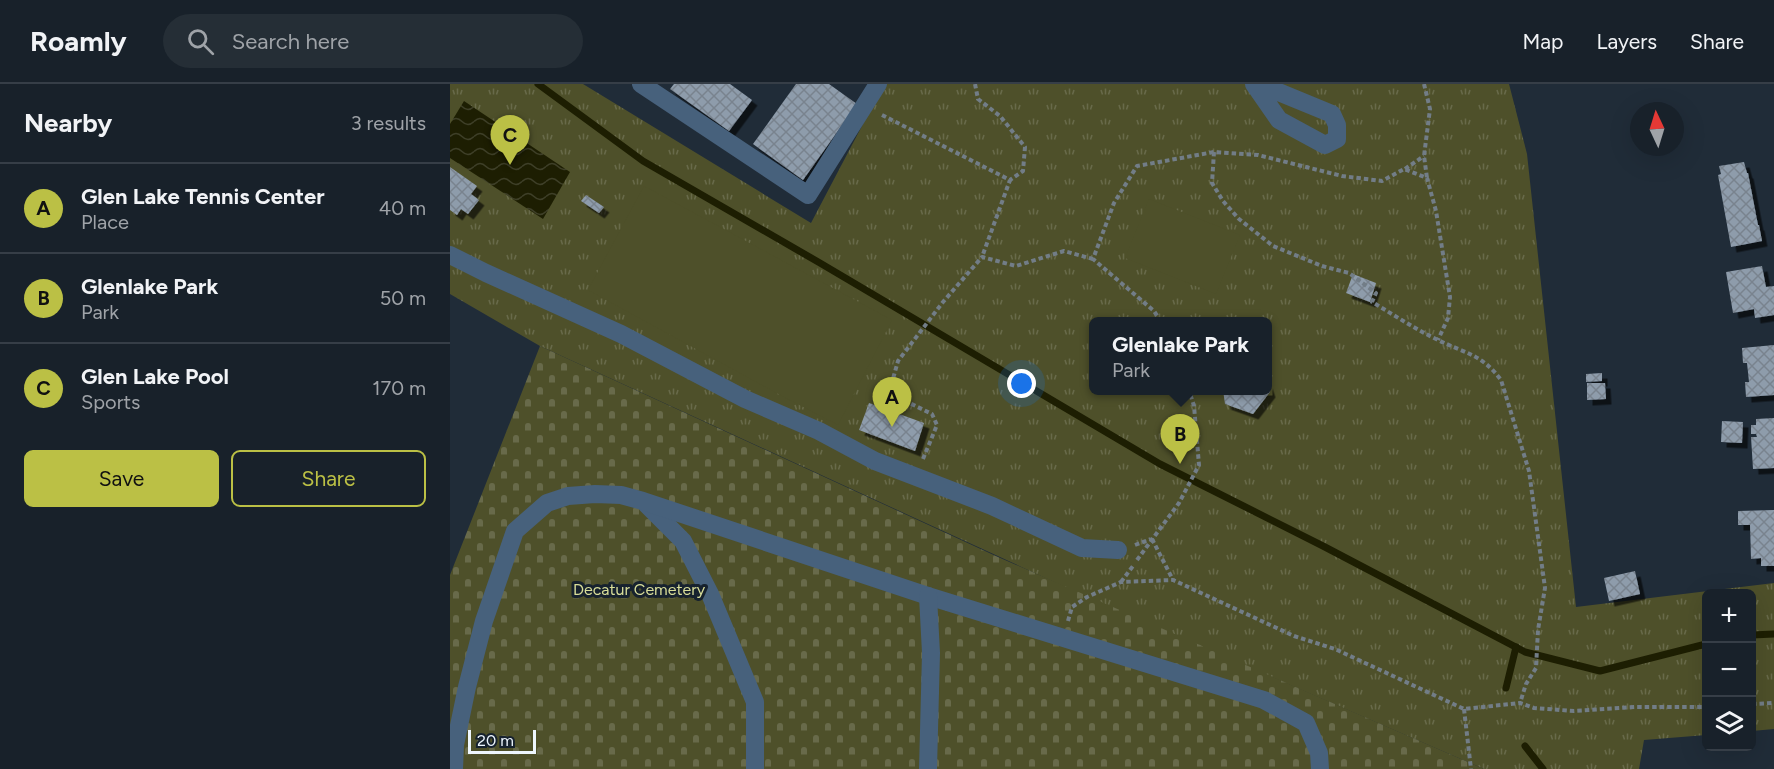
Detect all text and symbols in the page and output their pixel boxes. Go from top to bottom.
search box [163,14,583,68]
text: Roamly [30,24,127,58]
icon: search [184,25,217,58]
text: Search here [232,28,349,55]
text: Map [1523,29,1563,54]
text: Layers [1596,29,1657,54]
text: Share [1690,29,1744,54]
north arrow [1630,102,1684,156]
text: Nearby [24,107,112,139]
text: 3 results [351,111,426,135]
pin: C [490,116,530,165]
text: Glen Lake Tennis Center [81,183,325,210]
text: A [36,196,51,220]
text: 40 m [379,196,426,220]
text: Place [81,210,129,234]
text: Glenlake Park [81,273,218,300]
text: B [37,286,50,310]
text: 50 m [380,286,426,310]
text: Park [81,300,119,324]
popup [1089,317,1272,395]
text: Glenlake Park [1112,331,1249,358]
text: Park [1112,358,1150,382]
text: Glen Lake Pool [81,363,229,390]
your location [1007,369,1036,398]
text: C [36,376,51,400]
text: 170 m [372,376,426,400]
pin: A [872,378,912,427]
text: Sports [81,390,140,414]
pin: B [1160,414,1200,464]
button: Save [24,450,219,507]
button: Share [231,450,426,507]
park label: Decatur Cemetery [573,580,706,599]
map controls [1702,589,1756,751]
button: + [1702,589,1756,643]
button: − [1702,643,1756,697]
button: layers [1702,697,1756,751]
scale bar [468,727,536,754]
text: 20 m [477,731,514,750]

